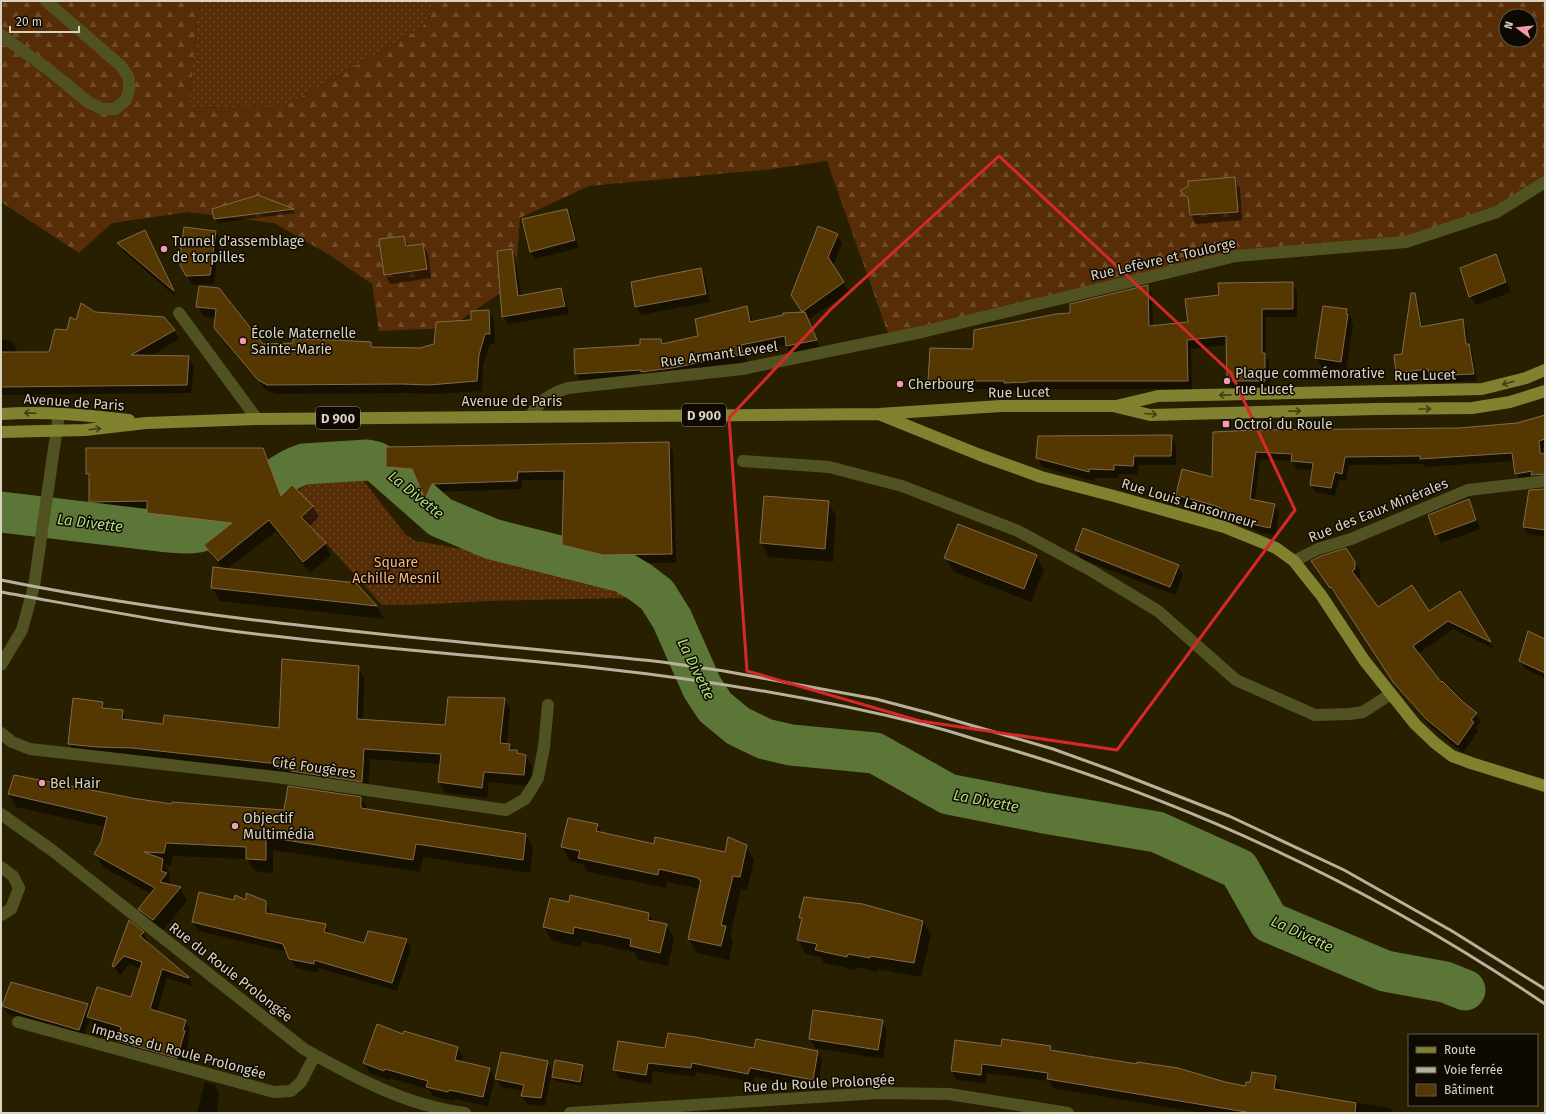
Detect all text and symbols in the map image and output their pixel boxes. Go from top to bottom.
scale bar [10,8,79,34]
north arrow [1498,8,1538,48]
text: 20 m [16,15,42,29]
text: N [1502,20,1516,31]
place label: Tunnel d'assemblage de torpilles [172,233,304,266]
street label: Rue Lefèvre et Toulorge [1089,234,1238,285]
marker: Tunnel d'assemblage de torpilles [159,244,169,254]
place label: École Maternelle Sainte-Marie [251,324,356,358]
marker: École Maternelle Sainte-Marie [238,336,248,346]
street label: Rue Armant Leveel [659,338,779,371]
place label: Plaque commémorative rue Lucet [1235,365,1385,398]
street label: Rue Lucet [1394,366,1457,385]
place label: Cherbourg [908,376,975,393]
marker: Plaque commémorative rue Lucet [1222,376,1232,386]
marker: Cherbourg [895,379,905,389]
one-way arrow [1502,380,1515,387]
street label: Rue Lucet [988,383,1051,402]
street label: Avenue de Paris [23,391,125,415]
one-way arrow [1219,391,1232,398]
street label: Avenue de Paris [462,393,563,410]
road number: D 900 [682,404,726,426]
one-way arrow [1418,405,1431,413]
road number: D 900 [316,407,360,429]
one-way arrow [1288,407,1301,415]
one-way arrow [24,409,37,416]
one-way arrow [1144,410,1157,417]
place label: Octroi du Roule [1234,416,1333,433]
marker: Octroi du Roule [1221,419,1231,429]
one-way arrow [88,425,101,433]
water label: La Divette [385,467,448,523]
street label: Rue des Eaux Minérales [1306,474,1451,546]
street label: Rue Louis Lansonneur [1119,475,1259,532]
water label: La Divette [56,510,124,536]
park label: Square Achille Mesnil [352,554,440,587]
water label: La Divette [673,635,719,703]
street label: Cité Fougères [271,753,357,782]
place label: Bel Hair [50,775,101,792]
marker: Bel Hair [37,778,47,788]
water label: La Divette [952,786,1020,816]
place label: Objectif Multimédia [243,810,315,843]
marker: Objectif Multimédia [230,821,240,831]
water label: La Divette [1268,912,1336,956]
street label: Rue du Roule Prolongée [166,919,296,1026]
street label: Impasse du Roule Prolongée [90,1020,268,1083]
legend [1408,1034,1538,1106]
text: Route [1444,1043,1476,1057]
text: Voie ferrée [1444,1063,1503,1077]
street label: Rue du Roule Prolongée [743,1071,895,1096]
text: Bâtiment [1444,1083,1494,1097]

